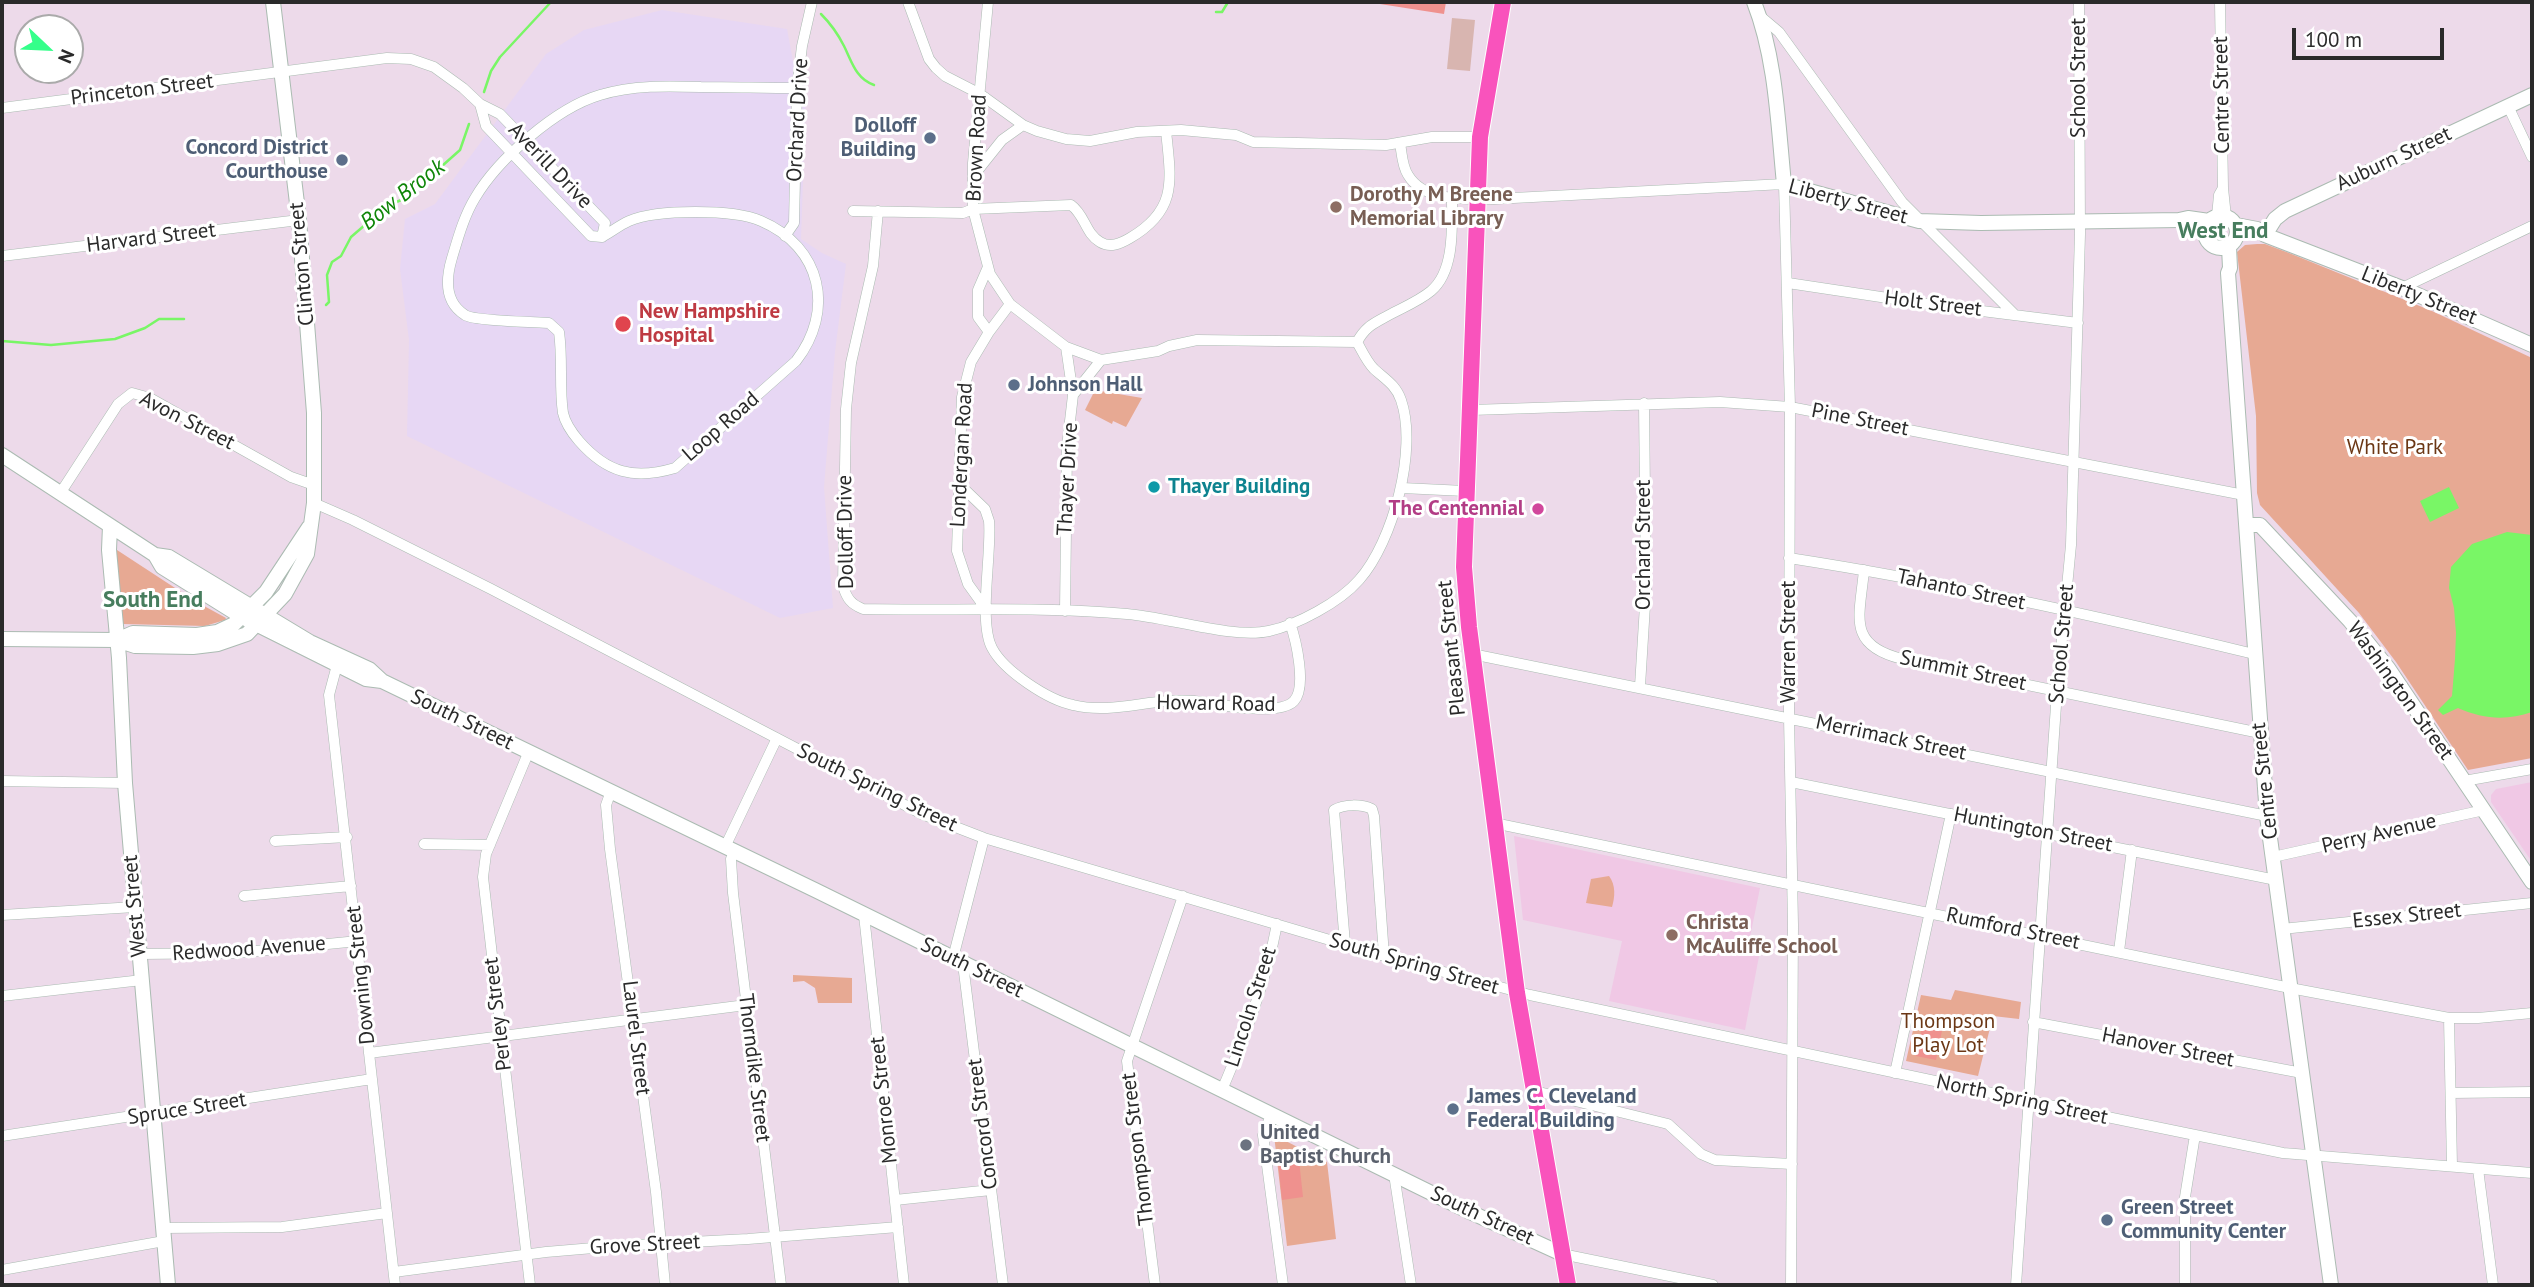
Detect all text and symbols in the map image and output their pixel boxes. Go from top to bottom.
north arrow [14,14,84,84]
scale bar [2296,14,2448,58]
street label: School Street [2066,18,2092,138]
text: 100 m [2305,26,2362,53]
street label: Centre Street [2208,36,2236,154]
text: N [53,46,80,67]
street label: Orchard Drive [782,57,814,183]
street label: Princeton Street [69,69,215,111]
street label: Brown Road [962,94,992,202]
place label: Dolloff Building [841,113,916,163]
street label: Averill Drive [503,118,597,214]
street label: Auburn Street [2332,121,2456,197]
marker: Dolloff Building [922,130,938,146]
place label: Concord District Courthouse [185,135,328,185]
marker: Concord District Courthouse [334,152,350,168]
water label: Bow Brook [355,153,451,237]
street label: Liberty Street [1786,174,1910,230]
place label: Dorothy M Breene Memorial Library [1350,182,1513,232]
marker: Dorothy M Breene Memorial Library [1328,199,1344,215]
street label: Clinton Street [284,201,320,327]
district label: West End [2178,217,2268,245]
street label: Harvard Street [85,218,217,258]
street label: Liberty Street [2358,261,2480,331]
street label: Holt Street [1883,286,1983,322]
place label: New Hampshire Hospital [639,299,780,349]
marker: New Hampshire Hospital [613,314,633,334]
place label: Johnson Hall [1028,372,1143,398]
marker: Johnson Hall [1006,377,1022,393]
street label: Londergan Road [946,382,978,528]
street label: Avon Street [135,386,239,456]
street label: Loop Road [677,387,765,467]
street label: Pine Street [1809,398,1911,442]
street label: Thayer Drive [1052,422,1084,536]
park label: White Park [2347,435,2443,461]
place label: Thayer Building [1168,474,1310,500]
street label: Dolloff Drive [832,475,860,589]
marker: Thayer Building [1146,479,1162,495]
street label: Orchard Street [1631,480,1657,610]
place label: The Centennial [1389,496,1524,522]
marker: The Centennial [1530,501,1546,517]
street label: Tahanto Street [1894,564,2028,616]
street label: Pleasant Street [1432,579,1472,717]
street label: Warren Street [1776,581,1802,703]
street label: School Street [2044,583,2080,705]
district label: South End [103,586,203,614]
street label: Washington Street [2341,617,2459,765]
street label: Summit Street [1898,645,2028,697]
street label: South Street [406,684,518,756]
street label: Howard Road [1156,690,1276,718]
street label: Merrimack Street [1813,710,1969,766]
street label: Centre Street [2246,721,2284,841]
street label: South Spring Street [793,738,961,838]
street label: Huntington Street [1951,802,2115,858]
street label: Perry Avenue [2319,809,2439,859]
street label: West Street [118,854,152,958]
street label: Essex Street [2351,898,2463,934]
street label: Rumford Street [1944,903,2082,955]
street label: Downing Street [341,904,381,1046]
place label: Christa McAuliffe School [1686,910,1837,960]
marker: Christa McAuliffe School [1664,927,1680,943]
street label: South Spring Street [1326,928,1502,1000]
street label: Redwood Avenue [171,931,327,967]
street label: South Street [916,932,1028,1004]
street label: Lincoln Street [1220,944,1282,1070]
street label: Perley Street [479,956,517,1072]
street label: Laurel Street [616,979,656,1097]
street label: Thorndike Street [732,992,776,1144]
park label: Thompson Play Lot [1901,1009,1995,1059]
street label: Hanover Street [2100,1023,2236,1073]
street label: Monroe Street [865,1035,903,1165]
street label: Concord Street [962,1057,1004,1191]
street label: North Spring Street [1934,1070,2110,1130]
street label: Thompson Street [1116,1071,1160,1227]
place label: James C. Cleveland Federal Building [1467,1084,1637,1134]
street label: Spruce Street [126,1087,248,1131]
marker: James C. Cleveland Federal Building [1445,1101,1461,1117]
place label: United Baptist Church [1260,1120,1391,1170]
marker: United Baptist Church [1238,1137,1254,1153]
street label: South Street [1426,1181,1538,1251]
place label: Green Street Community Center [2121,1195,2286,1245]
marker: Green Street Community Center [2099,1212,2115,1228]
street label: Grove Street [589,1230,701,1260]

